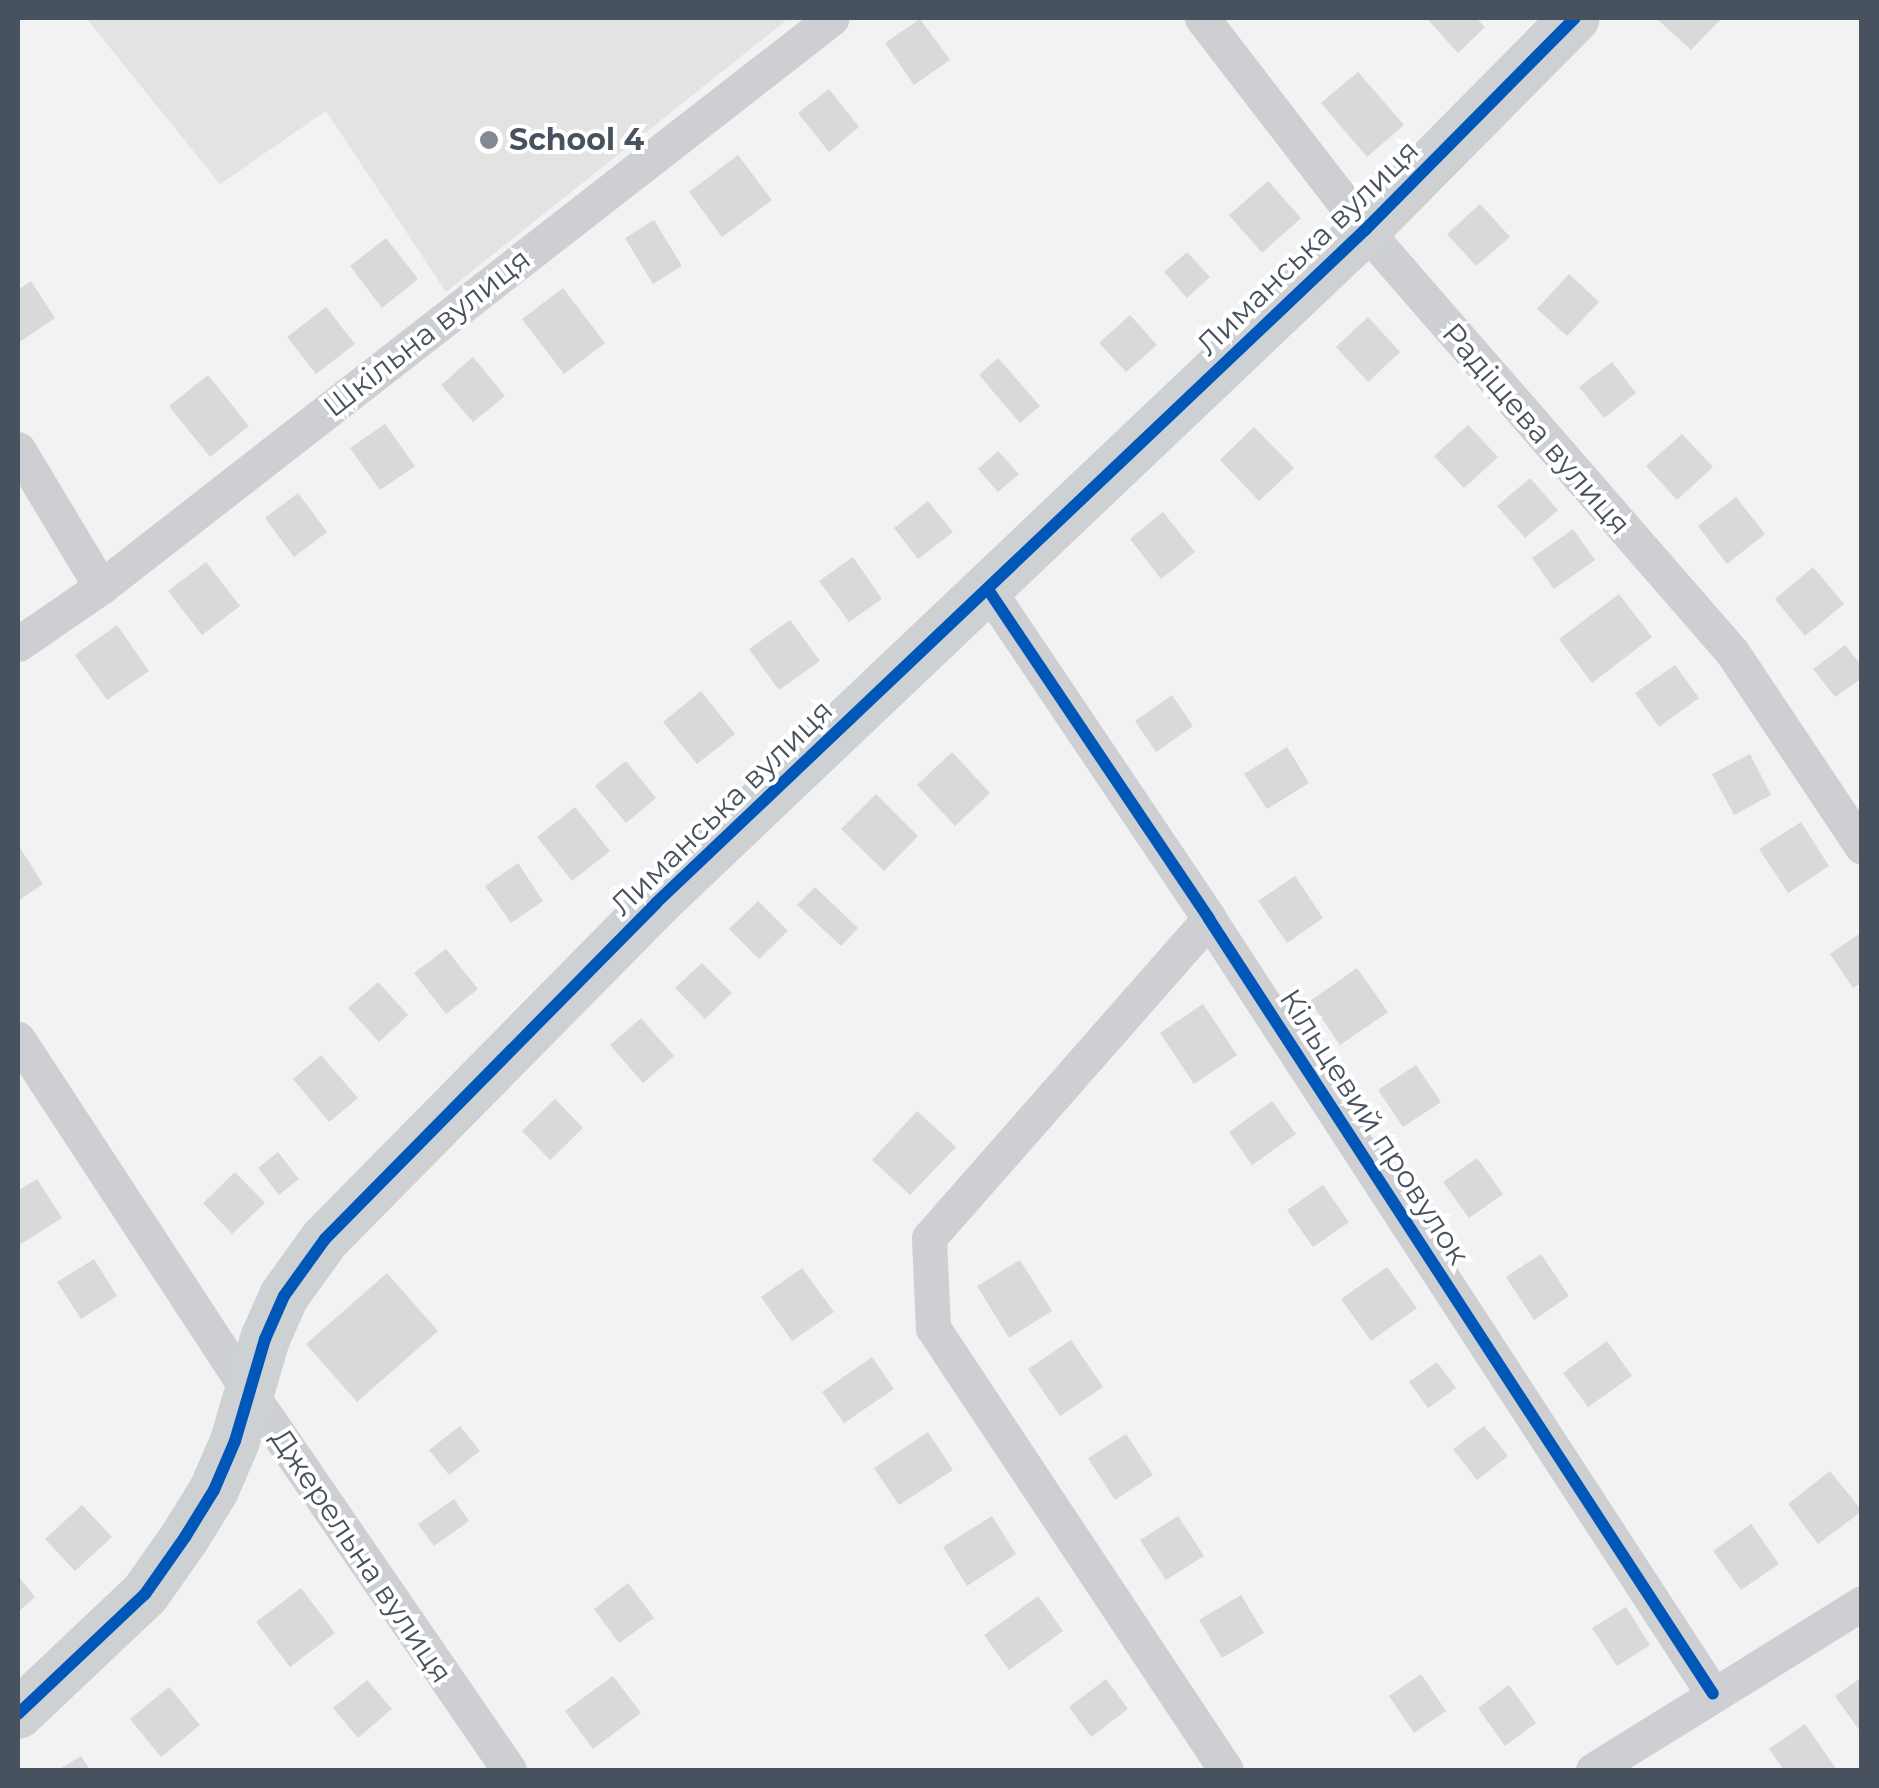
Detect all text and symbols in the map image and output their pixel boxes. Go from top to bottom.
place label: School 4 [509,122,644,158]
marker: School 4 [478,129,500,151]
street label: Лиманська вулиця [1190,133,1426,363]
street label: Шкільна вулиця [316,241,538,425]
street label: Радіщева вулиця [1434,316,1638,542]
street label: Лиманська вулиця [604,693,840,923]
street label: Кільцевий провулок [1272,983,1476,1271]
street label: Джерельна вулиця [263,1422,459,1690]

